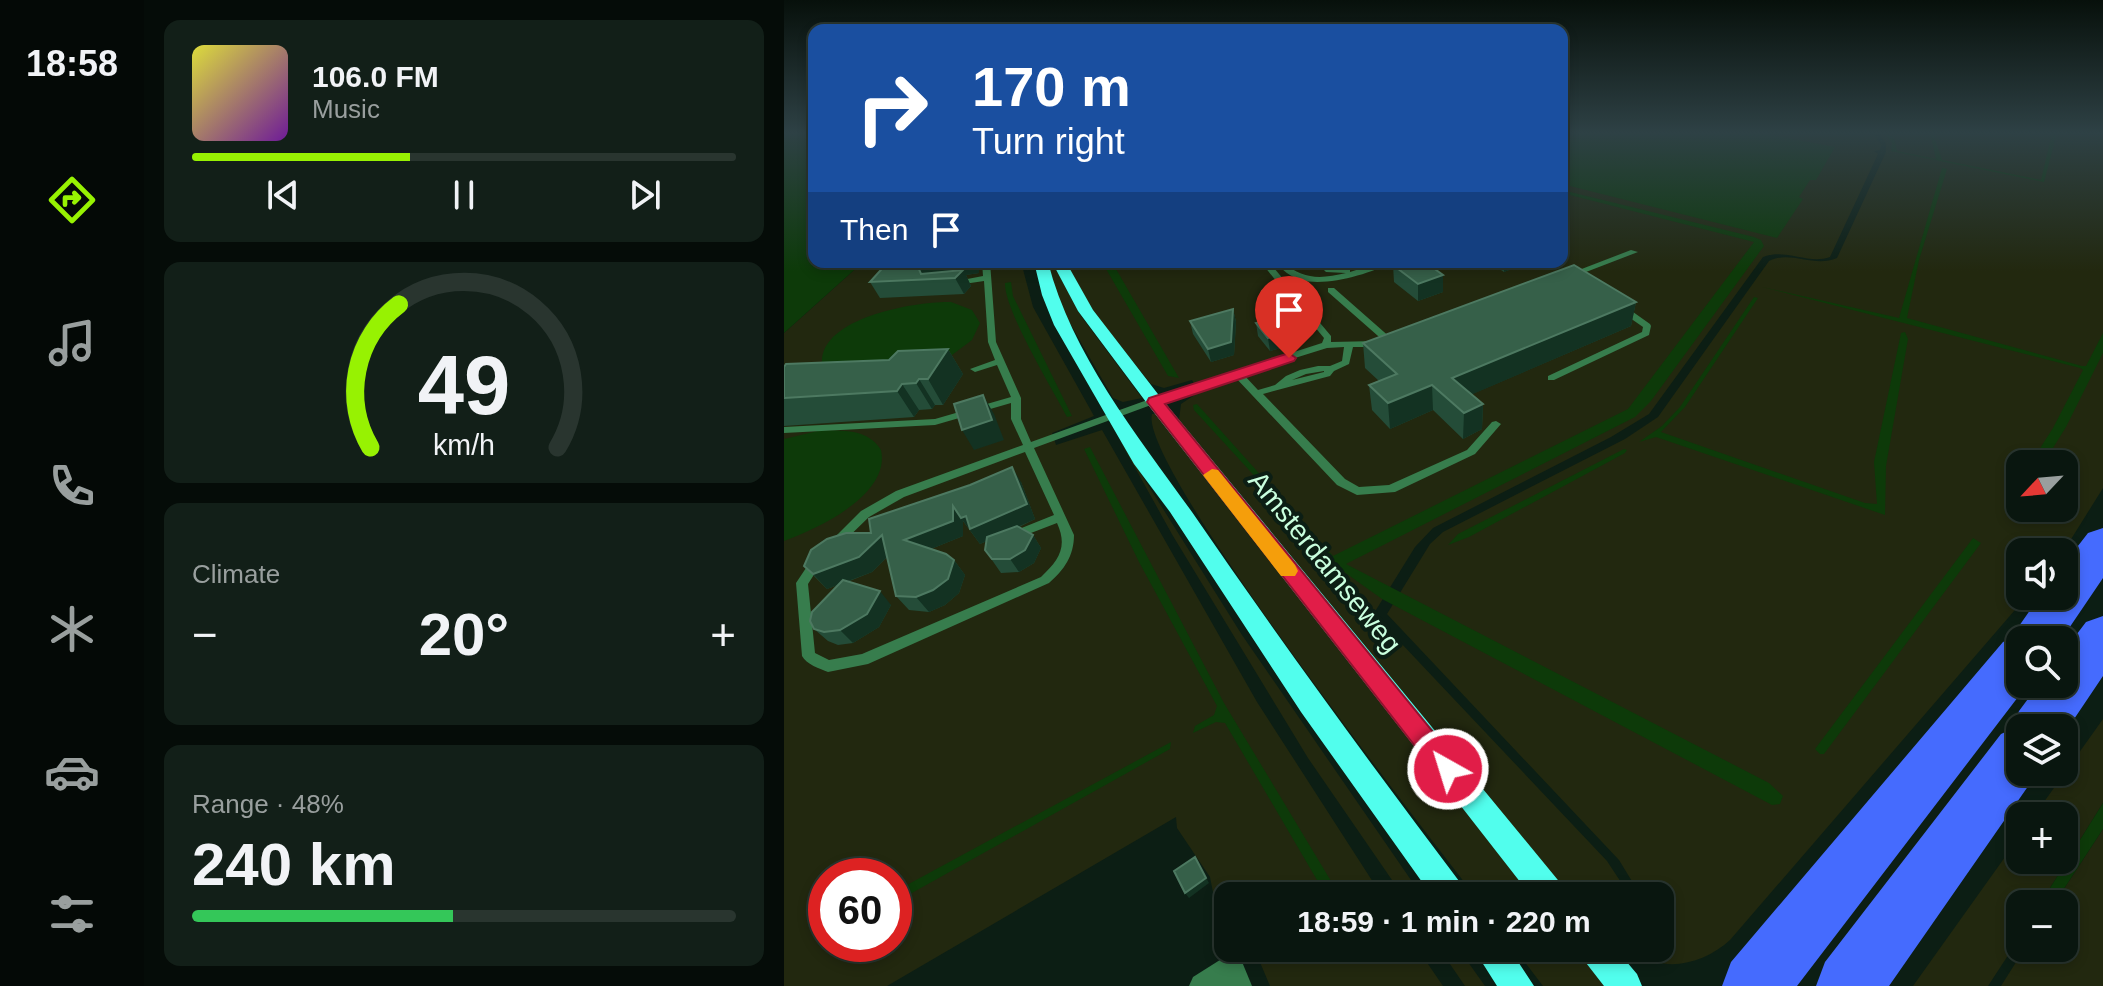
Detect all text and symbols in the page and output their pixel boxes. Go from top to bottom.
text: 18:58 [26,43,118,84]
text: 170 m [972,55,1131,118]
icon: right [840,56,944,160]
text: 106.0 FM [312,60,439,93]
text: Music [312,94,380,124]
text: Turn right [972,121,1125,162]
icon: directions [44,172,100,228]
icon: previous [261,173,305,217]
icon: pause [442,173,486,217]
icon: next [623,173,667,217]
icon: arrive [924,208,968,252]
text: Then [840,213,908,246]
pin [1255,276,1323,358]
icon: arrive [1267,288,1311,332]
icon: music [44,315,100,371]
text: 49 [418,339,510,432]
text: km/h [433,429,495,461]
north arrow [2006,450,2078,522]
map controls [2006,450,2078,962]
icon: phone [44,458,100,514]
street label: Amsterdamseweg [1242,465,1408,659]
button: sound [2006,538,2078,610]
text: Climate [192,559,280,589]
icon: climate [44,601,100,657]
text: 20° [419,601,509,668]
text: − [192,610,218,659]
text: + [710,610,736,659]
button: search [2006,626,2078,698]
button: layers [2006,714,2078,786]
position arrow [1406,727,1490,811]
icon: car [44,744,100,800]
text: Range · 48% [192,789,344,819]
button: + [2006,802,2078,874]
text: 240 km [192,831,396,898]
speed limit sign: 60 [808,858,912,962]
icon: filters [44,886,100,942]
button: − [2006,890,2078,962]
text: 18:59 · 1 min · 220 m [1297,905,1591,938]

